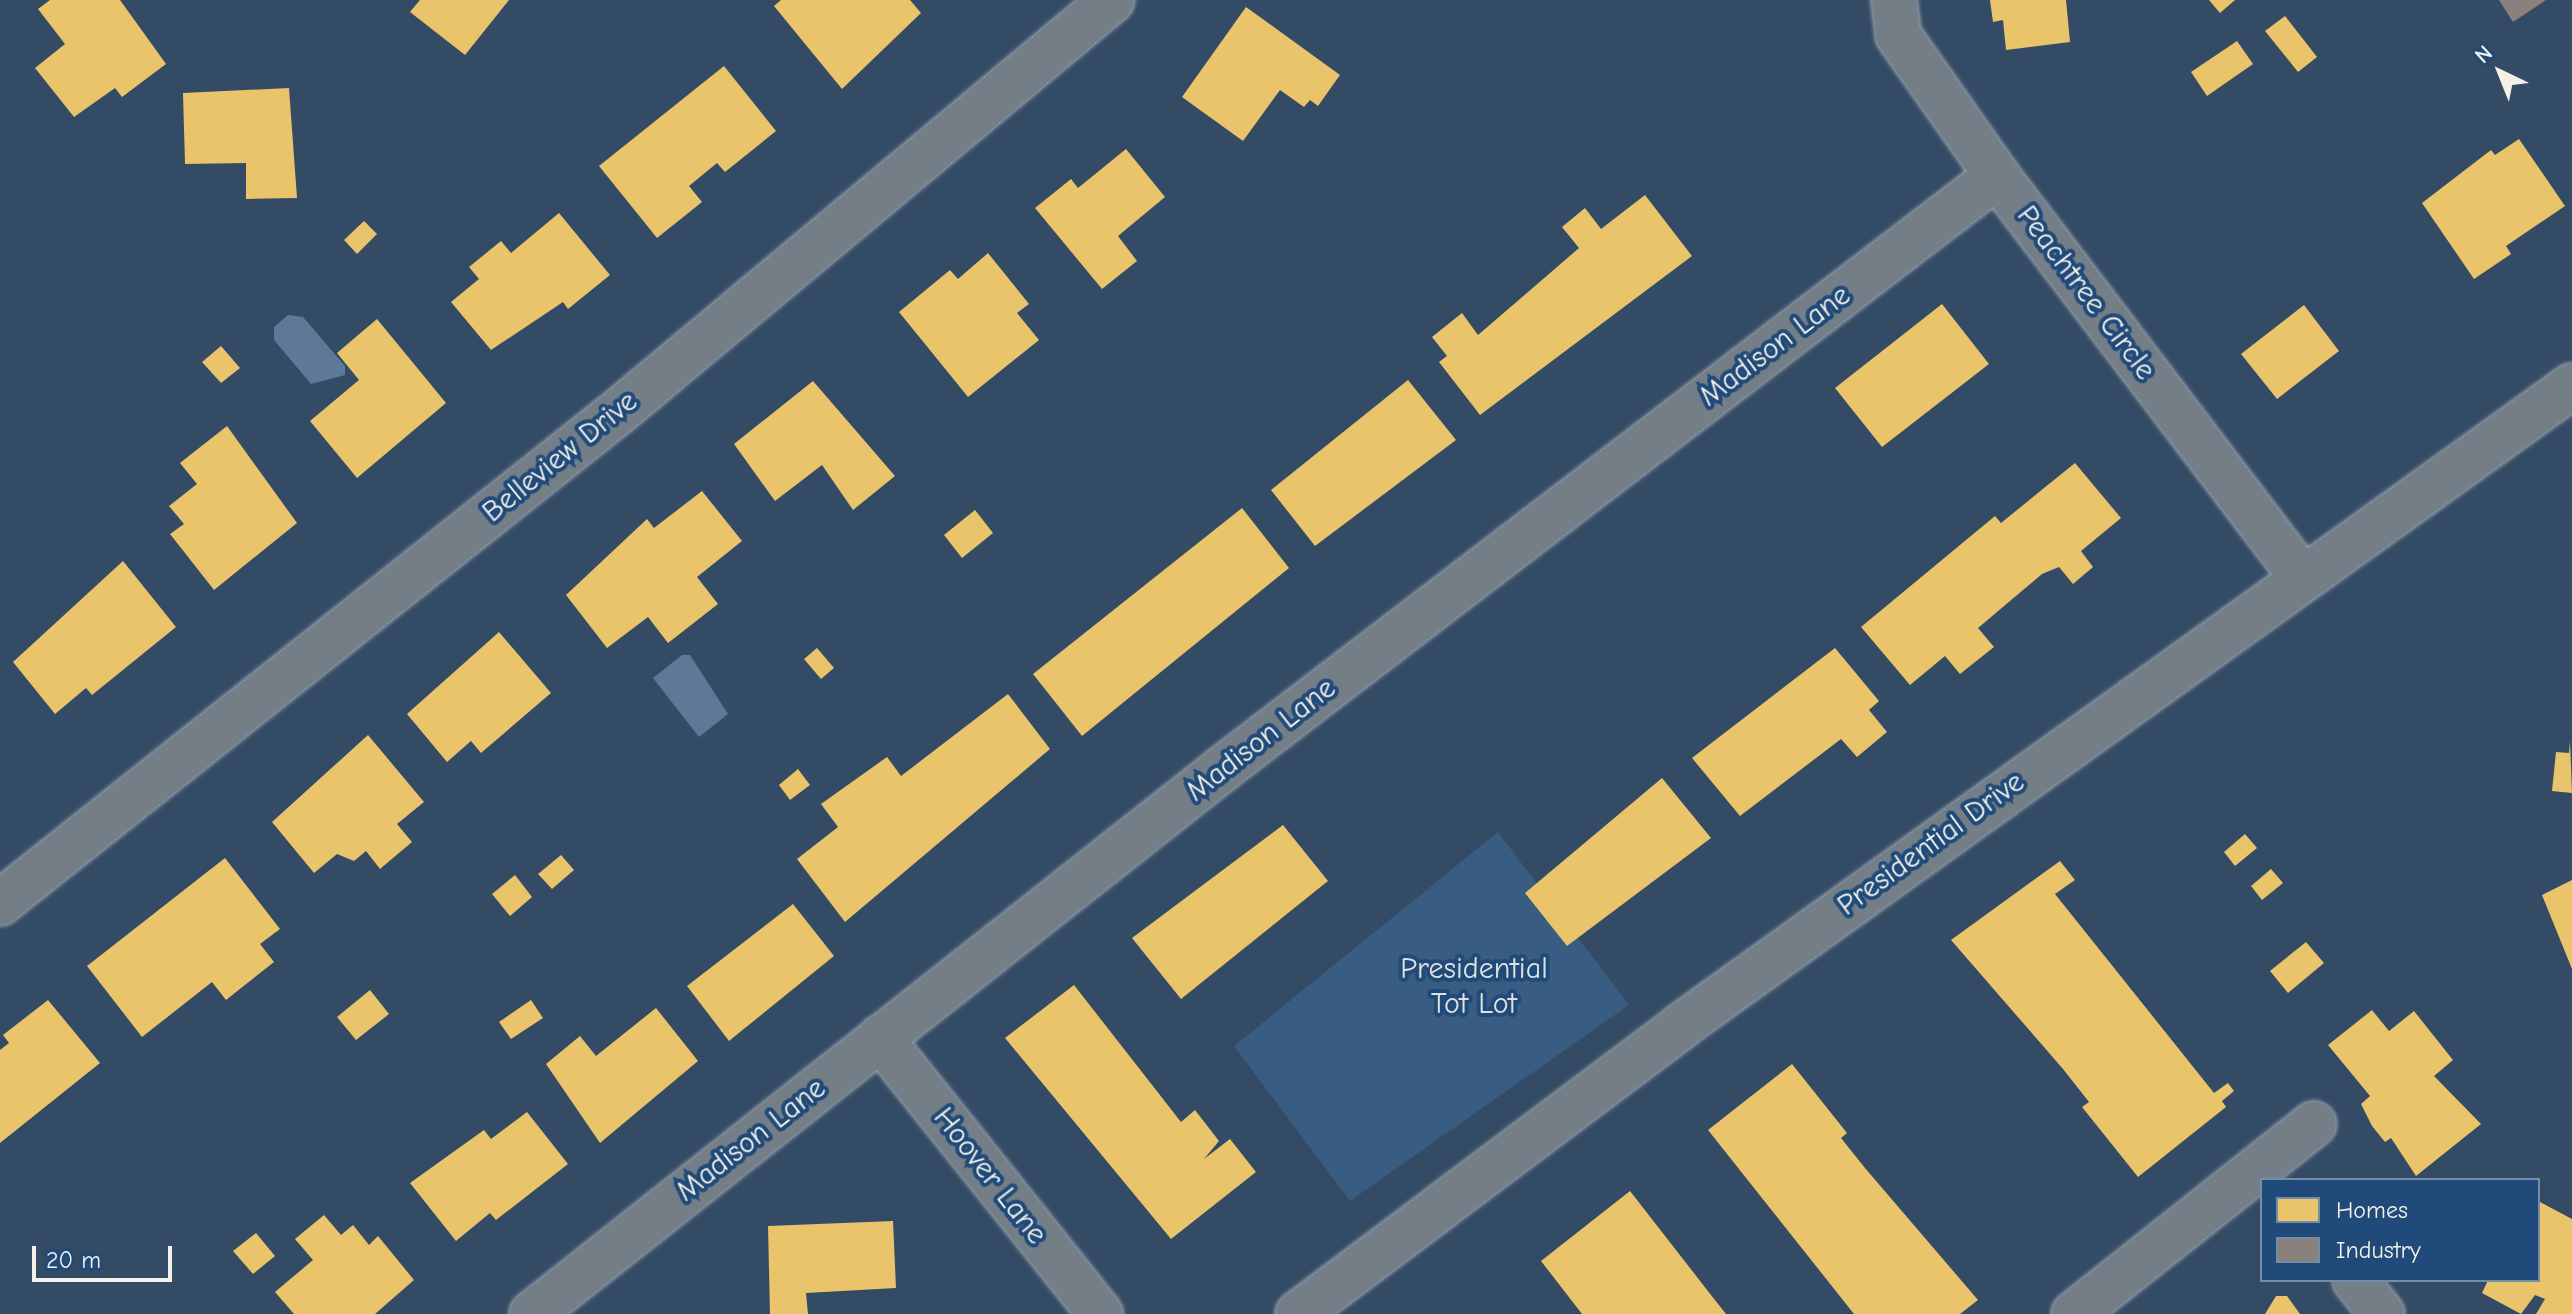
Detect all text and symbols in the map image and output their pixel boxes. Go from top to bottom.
north arrow [2460,32,2540,112]
text: N [2470,40,2498,69]
street label: Peachtree Circle [2009,199,2163,387]
street label: Madison Lane [1692,278,1858,414]
street label: Belleview Drive [475,384,645,530]
street label: Madison Lane [1179,670,1343,810]
street label: Presidential Drive [1831,764,2031,924]
park label: Presidential Tot Lot [1400,951,1548,1022]
street label: Madison Lane [669,1070,833,1210]
street label: Hoover Lane [925,1100,1055,1252]
legend [2260,1178,2540,1282]
text: Homes [2336,1196,2408,1224]
scale bar [36,1230,176,1280]
text: Industry [2336,1236,2421,1264]
text: 20 m [46,1246,101,1274]

